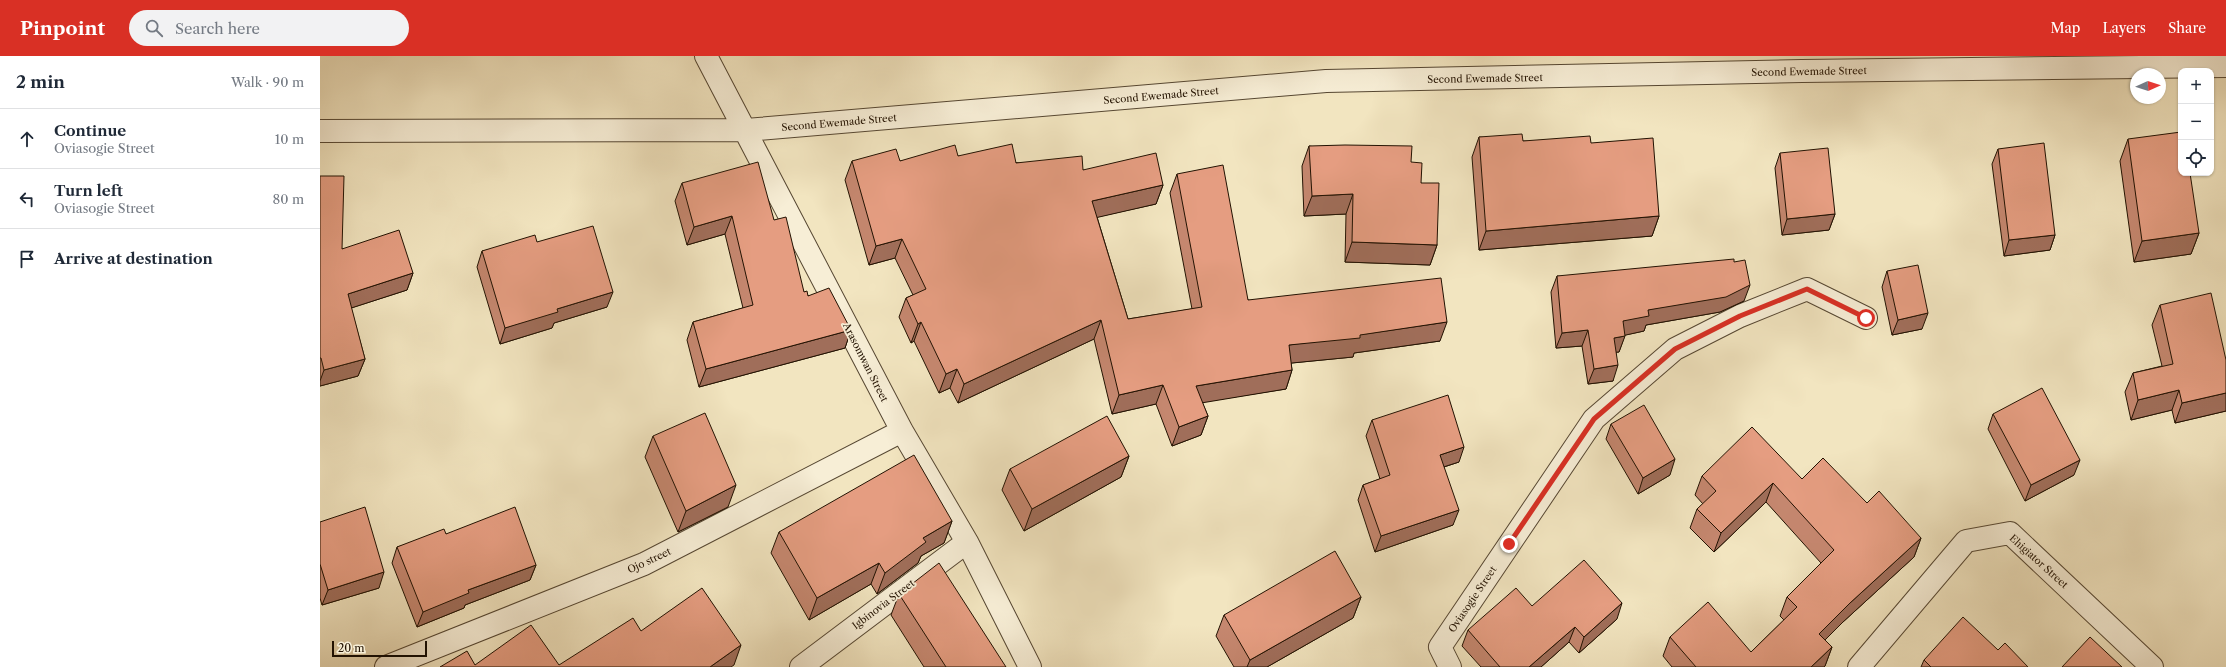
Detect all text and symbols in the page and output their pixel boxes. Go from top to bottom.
search box [129,10,409,46]
text: Pinpoint [20,17,105,40]
icon: search [143,17,165,39]
text: Search here [175,19,260,38]
text: Map [2050,19,2080,37]
text: Layers [2102,19,2146,37]
text: Share [2168,19,2206,37]
street label: Second Ewemade Street [1751,64,1867,79]
north arrow [2130,68,2166,104]
map controls [2178,68,2214,176]
button: + [2178,68,2214,104]
street label: Second Ewemade Street [1427,71,1543,86]
text: 2 min [16,72,65,92]
text: Walk · 90 m [231,74,304,90]
street label: Second Ewemade Street [1103,84,1220,107]
button: − [2178,104,2214,140]
street label: Second Ewemade Street [781,111,898,134]
text: Continue [54,121,126,140]
icon: ahead [16,128,38,150]
text: 10 m [275,131,304,147]
text: Oviasogie Street [54,140,155,156]
button: locate [2178,140,2214,176]
text: Turn left [54,181,123,200]
icon: left [16,188,38,210]
text: 80 m [272,191,304,207]
text: Oviasogie Street [54,200,155,216]
icon: arrive [16,248,38,270]
text: Arrive at destination [54,249,213,268]
route start [1857,309,1875,327]
street label: Arasomwan Street [840,320,891,404]
street label: Ehigiator Street [2007,532,2071,591]
route end [1500,535,1518,553]
street label: Ojo street [625,545,673,576]
street label: Oviasogie Street [1445,563,1500,635]
street label: Igbinovia Street [850,576,917,632]
scale bar [332,639,427,658]
text: 20 m [338,641,364,655]

